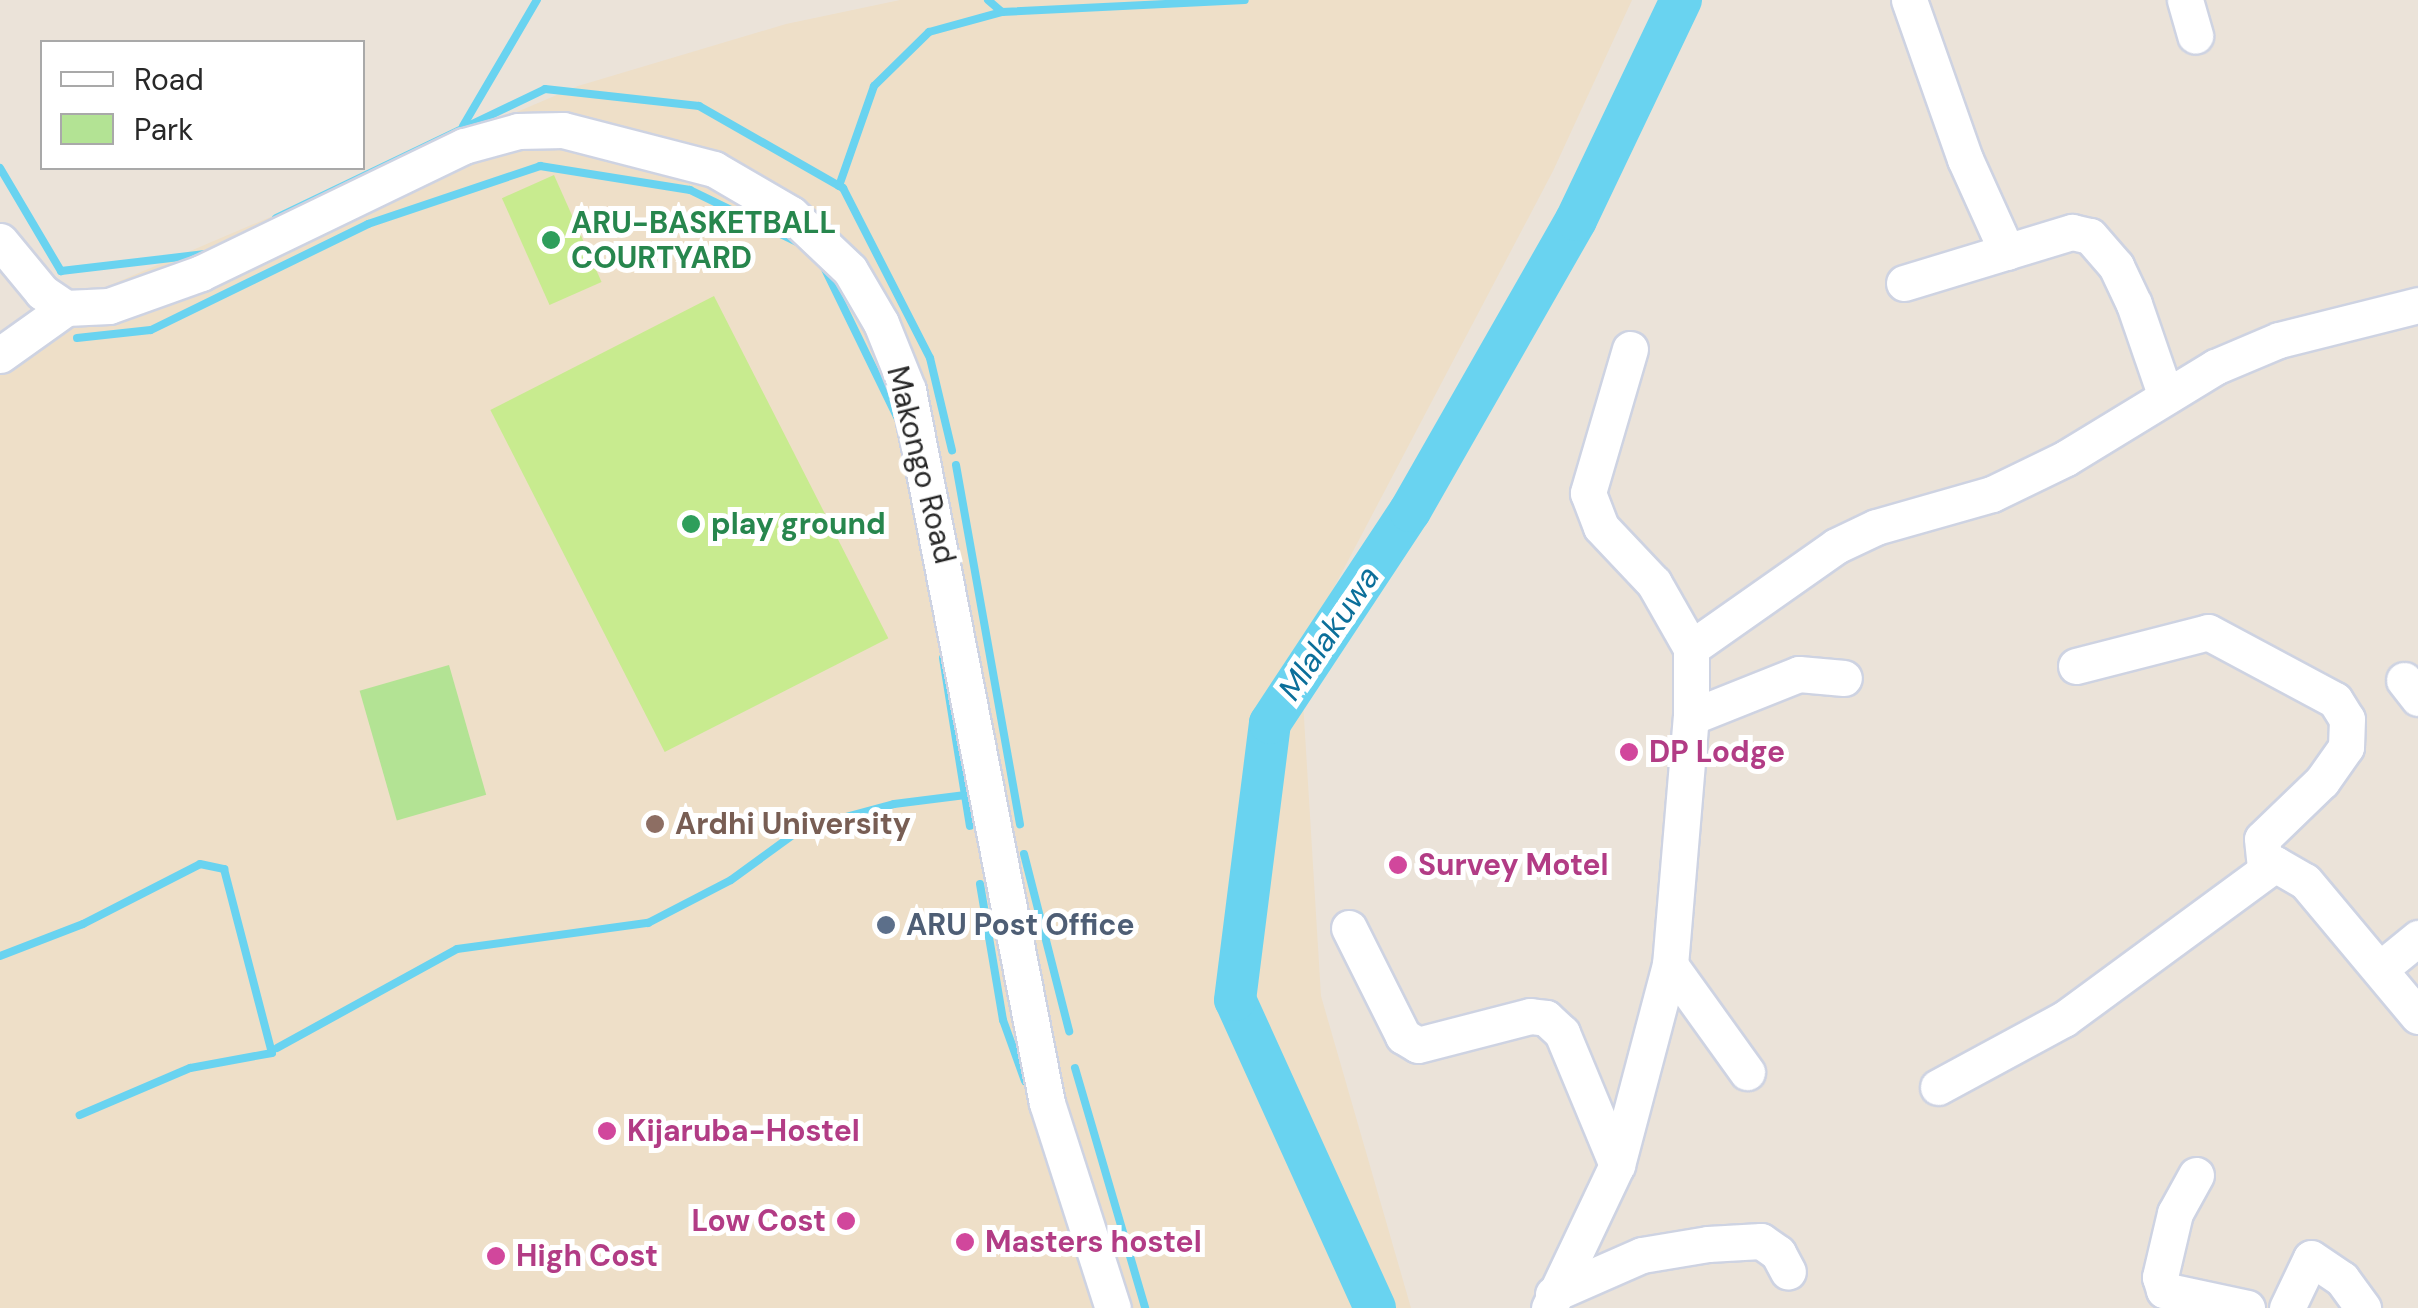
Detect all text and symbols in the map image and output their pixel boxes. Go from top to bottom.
legend [40,40,365,170]
text: Road [134,60,204,99]
text: Park [134,110,193,149]
place label: ARU-BASKETBALL COURTYARD [571,205,836,276]
marker: ARU-BASKETBALL COURTYARD [540,229,562,251]
street label: Makongo Road [879,362,963,568]
place label: play ground [711,506,886,542]
marker: play ground [680,513,702,535]
water label: Mlalakuwa [1270,559,1388,707]
place label: DP Lodge [1649,734,1785,770]
marker: DP Lodge [1618,741,1640,763]
place label: Ardhi University [675,806,911,842]
marker: Ardhi University [644,813,666,835]
place label: Survey Motel [1418,847,1609,883]
marker: Survey Motel [1387,854,1409,876]
place label: ARU Post Office [906,907,1135,943]
marker: ARU Post Office [875,914,897,936]
place label: Kijaruba-Hostel [627,1113,860,1149]
marker: Kijaruba-Hostel [596,1120,618,1142]
place label: Low Cost [692,1203,826,1239]
marker: Low Cost [835,1210,857,1232]
place label: Masters hostel [985,1224,1202,1260]
marker: Masters hostel [954,1231,976,1253]
place label: High Cost [516,1238,658,1274]
marker: High Cost [485,1245,507,1267]

